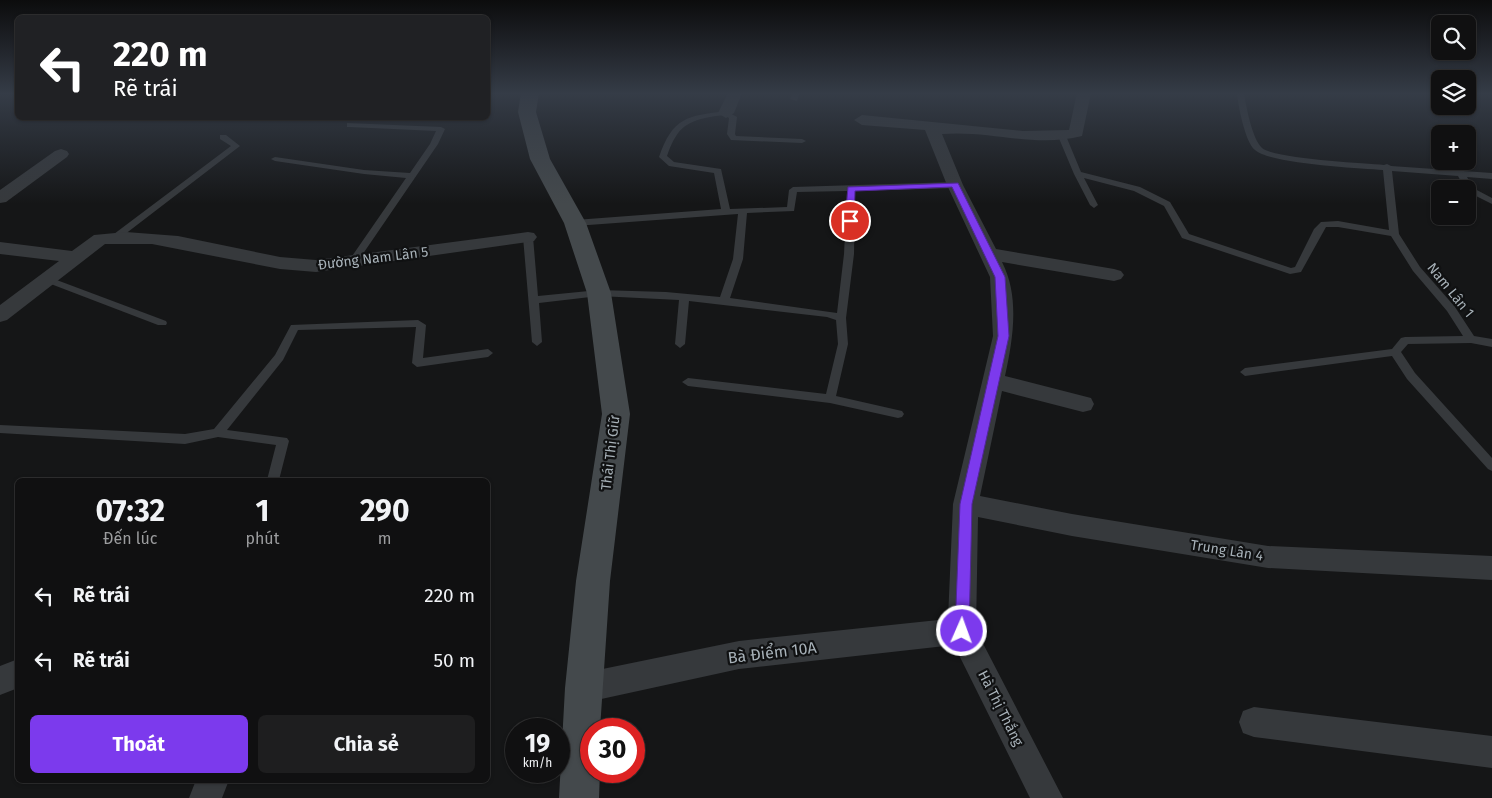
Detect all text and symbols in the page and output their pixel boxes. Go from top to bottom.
map controls [1431,15,1476,225]
button: search [1431,15,1476,60]
text: 220 m [113,33,208,75]
icon: left [30,35,95,100]
button: layers [1431,70,1476,115]
text: Rẽ trái [113,75,178,102]
button: + [1431,125,1476,170]
button: − [1431,180,1476,225]
pin [829,200,871,242]
icon: arrive [836,207,864,235]
street label: Đường Nam Lân 5 [317,243,429,274]
street label: Nam Lân 1 [1423,260,1478,321]
street label: Thái Thị Giữ [597,414,624,491]
text: 07:32 [95,493,165,529]
text: 1 [255,493,269,529]
text: 290 [360,493,409,529]
text: Đến lúc [103,529,157,548]
text: phút [245,529,279,548]
text: m [378,529,392,548]
street label: Trung Lân 4 [1189,536,1265,565]
icon: left [30,582,58,610]
text: Rẽ trái [73,584,130,607]
text: 220 m [424,584,475,607]
position arrow [935,604,987,656]
street label: Bà Điểm 10A [726,637,818,667]
icon: left [30,647,58,675]
text: Rẽ trái [73,649,130,672]
text: 50 m [434,649,475,672]
street label: Hà Thị Thắng [974,667,1028,749]
button: Thoát [30,715,248,773]
button: Chia sẻ [258,715,475,773]
speed limit sign: 30 [580,718,645,783]
text: 19 [525,729,550,759]
text: km/h [523,756,552,770]

